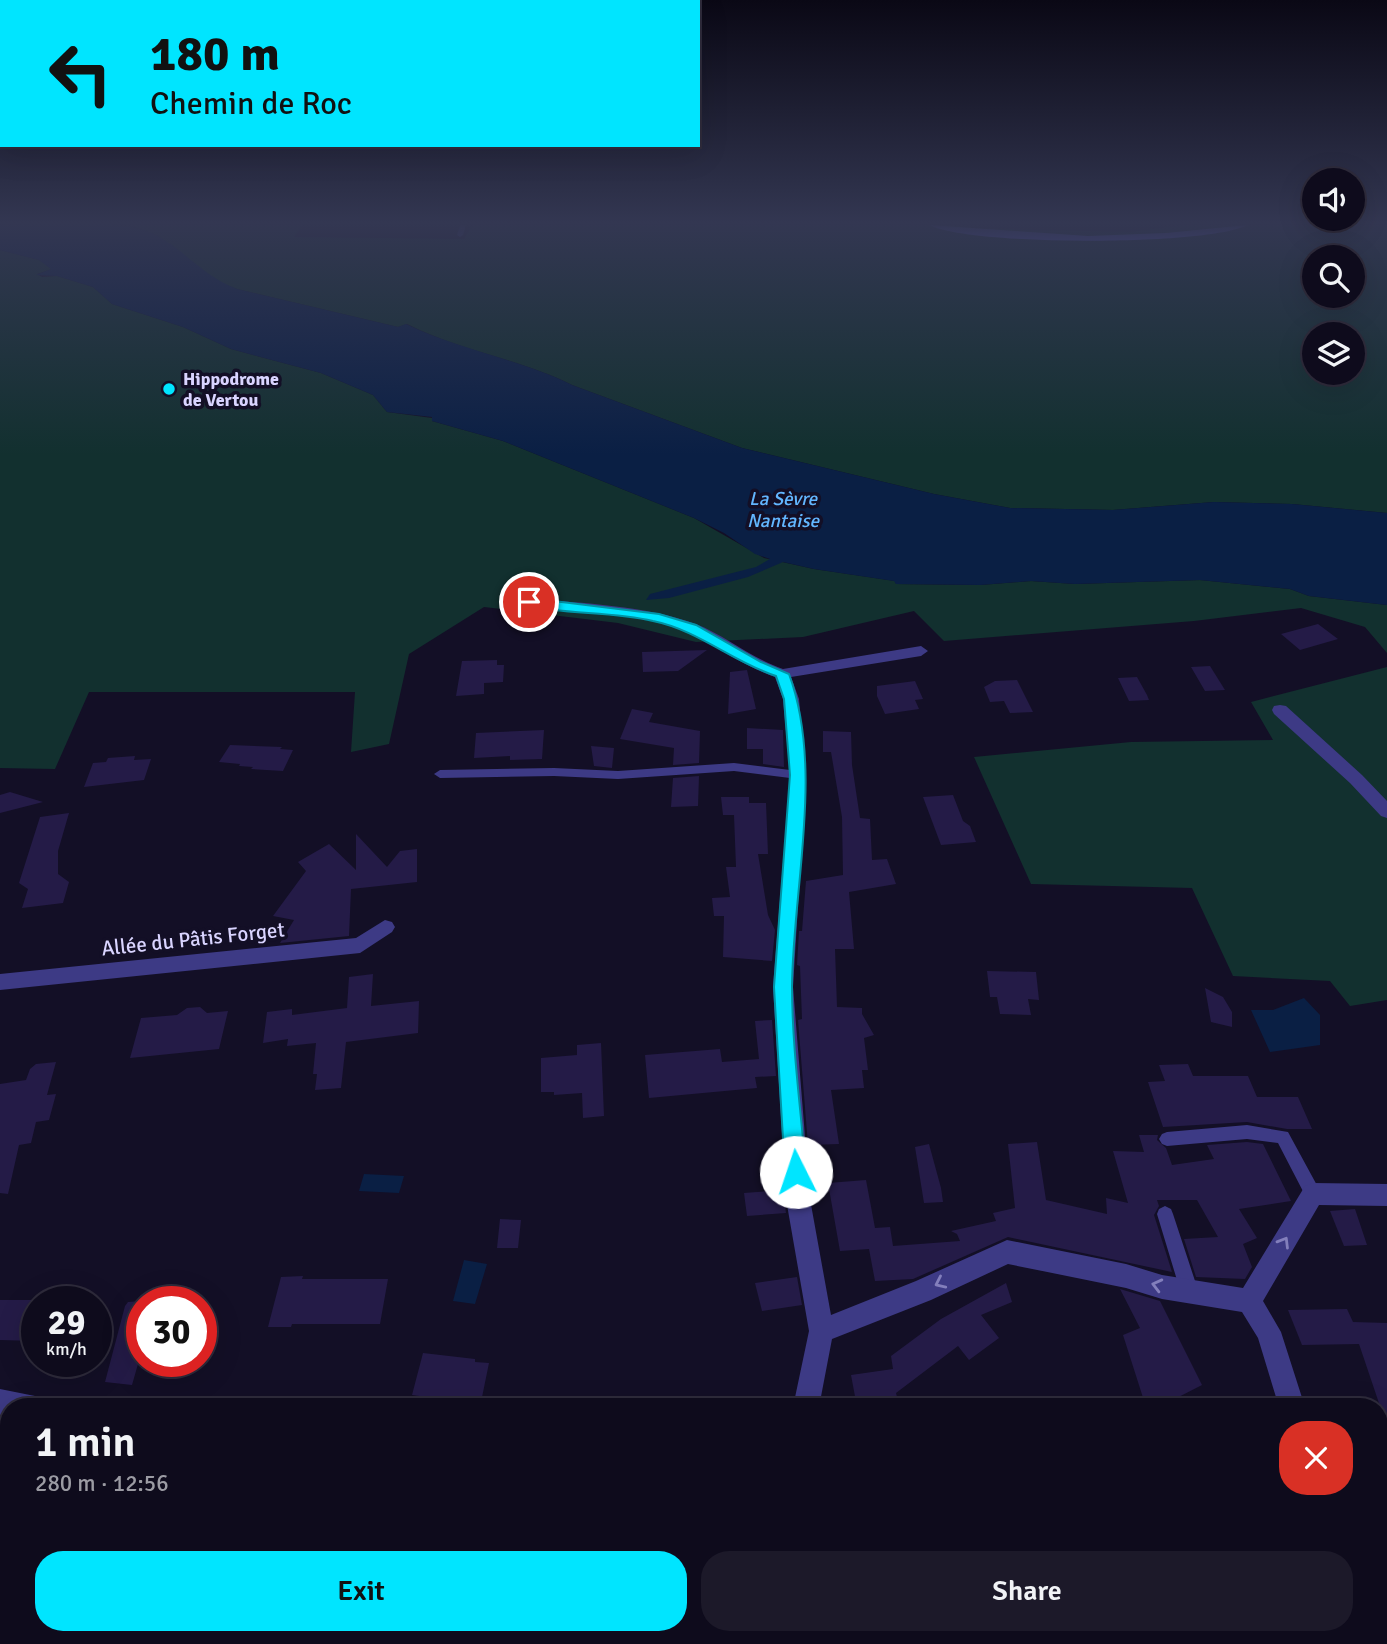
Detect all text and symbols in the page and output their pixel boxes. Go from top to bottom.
text: 180 m [150,24,280,84]
icon: left [35,28,126,119]
text: Chemin de Roc [150,84,352,123]
map controls [1302,168,1365,385]
button: sound [1302,168,1365,231]
button: search [1302,245,1365,308]
button: layers [1302,322,1365,385]
place label: Hippodrome de Vertou [183,368,279,411]
marker: Hippodrome de Vertou [161,381,177,397]
water label: La Sèvre Nantaise [747,487,821,533]
pin [499,572,559,632]
icon: arrive [510,583,548,621]
street label: Allée du Pâtis Forget [100,916,286,962]
position arrow [759,1135,833,1209]
one-way arrow [1276,1237,1289,1250]
one-way arrow [935,1275,948,1289]
one-way arrow [1152,1279,1164,1293]
speed limit sign: 30 [126,1286,217,1377]
text: 29 [48,1301,85,1344]
text: km/h [46,1338,87,1360]
text: 1 min [35,1417,136,1468]
button: close [1279,1421,1353,1495]
text: 280 m · 12:56 [35,1469,169,1498]
button: Exit [35,1551,687,1631]
button: Share [701,1551,1353,1631]

